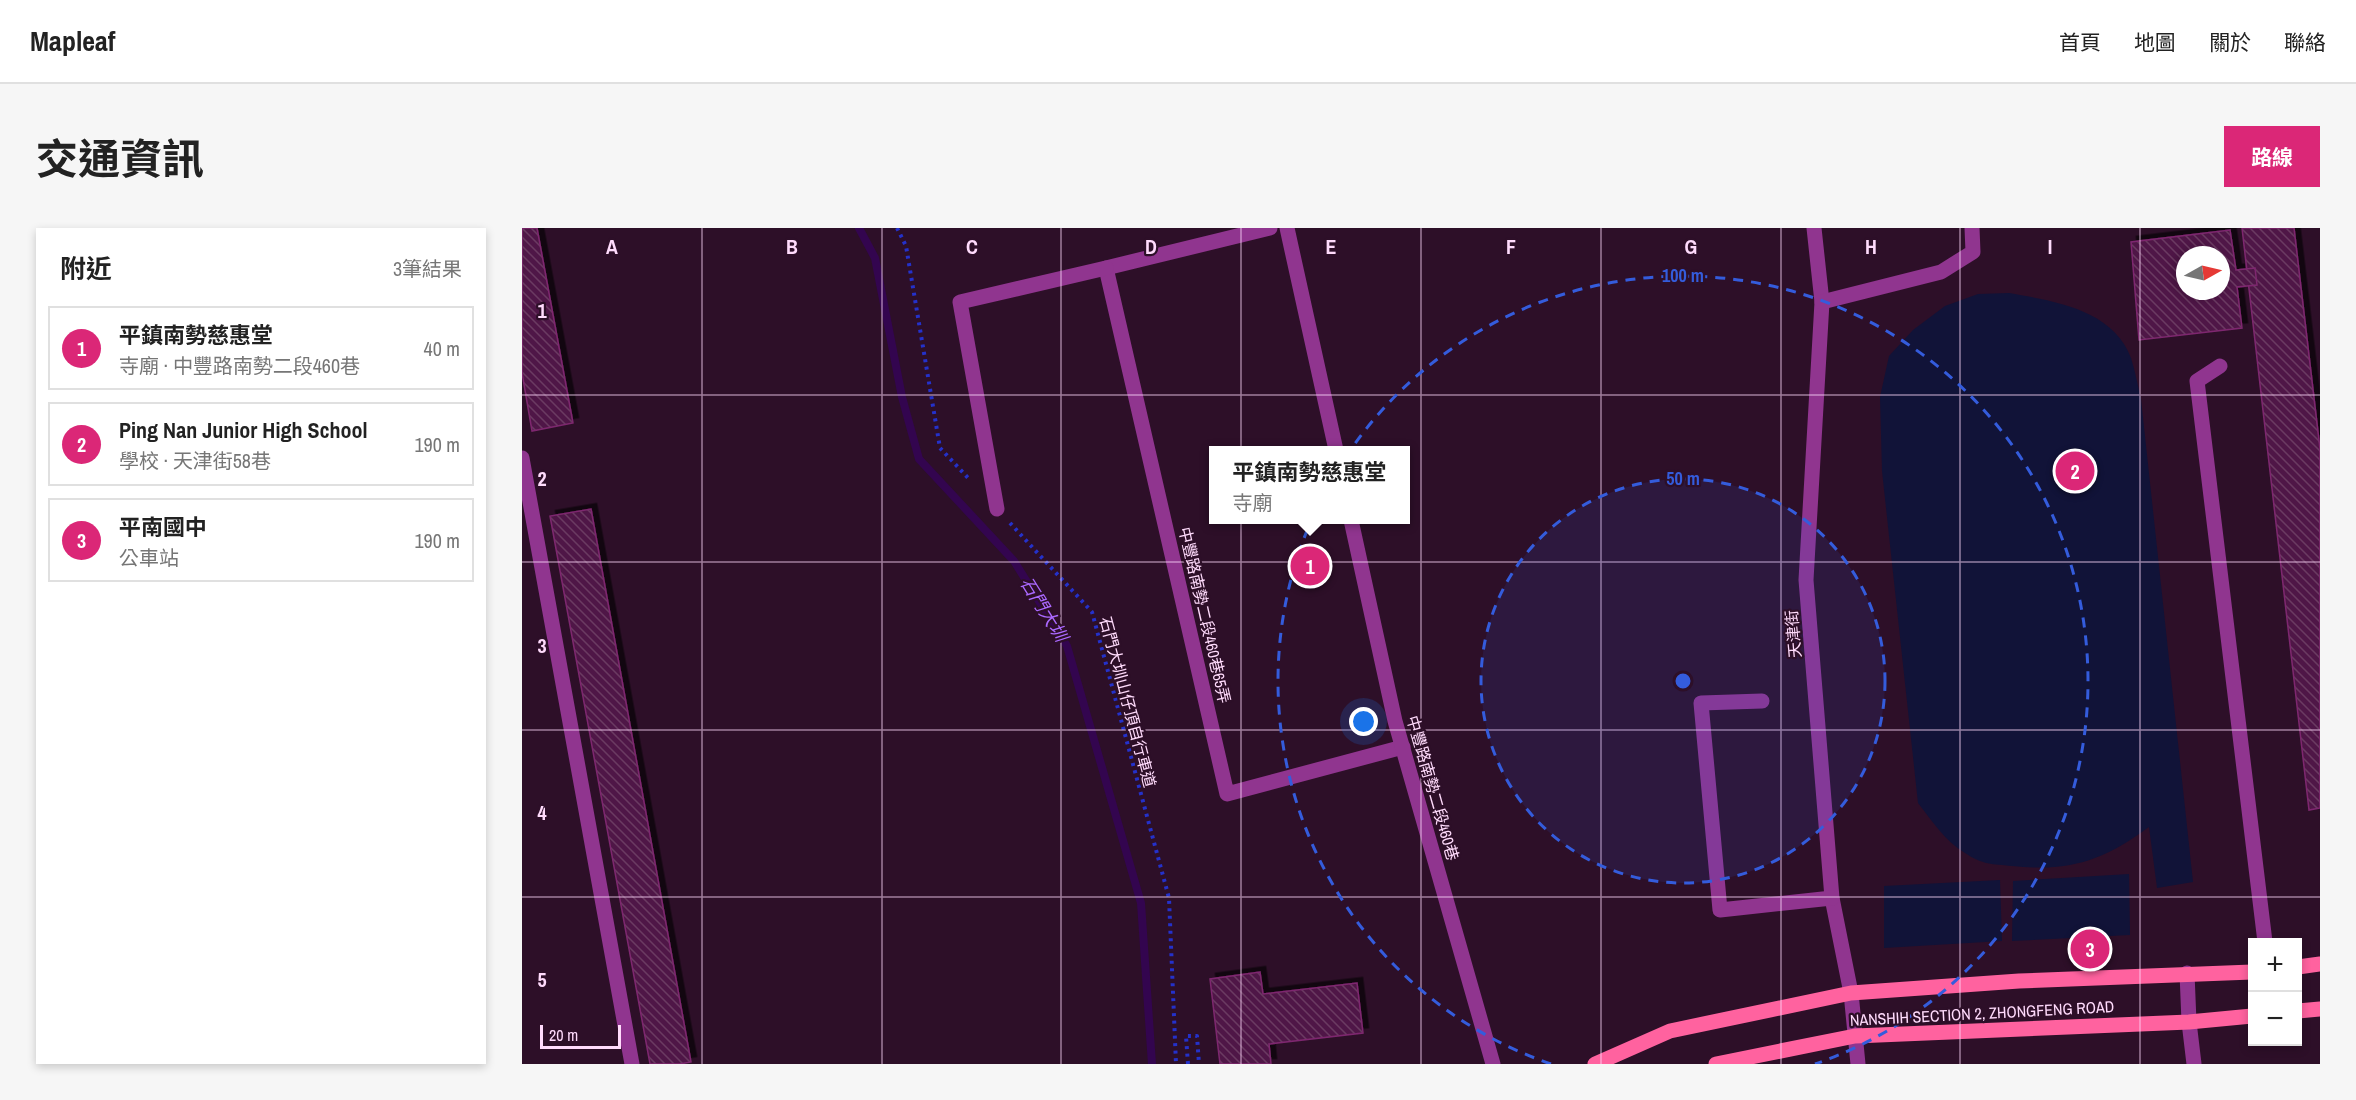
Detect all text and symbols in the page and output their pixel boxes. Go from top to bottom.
text: Mapleaf [30,22,115,60]
text: 首頁 [2059,28,2101,57]
text: 地圖 [2134,28,2176,57]
text: 關於 [2209,28,2251,57]
text: 聯絡 [2284,28,2326,57]
button: 路線 [2224,126,2320,187]
text: 交通資訊 [36,131,204,187]
text: A [606,233,618,260]
text: B [786,233,798,260]
text: C [966,233,978,260]
text: D [1145,233,1157,260]
text: E [1326,233,1337,260]
text: F [1506,233,1516,260]
text: G [1685,233,1697,260]
text: H [1865,233,1877,260]
text: I [2048,233,2052,260]
north arrow [2176,246,2230,300]
text: 附近 [60,251,112,286]
text: 3筆結果 [393,255,462,282]
text: 100 m [1662,263,1704,288]
text: 1 [537,297,547,324]
text: 平鎮南勢慈惠堂 [119,320,273,350]
text: 1 [77,335,86,362]
text: 40 m [424,335,460,362]
text: 寺廟 · 中豐路南勢二段460巷 [119,352,360,379]
text: Ping Nan Junior High School [119,415,368,445]
text: 2 [77,431,86,458]
text: 190 m [414,431,460,458]
popup [1209,446,1410,524]
text: 學校 · 天津街58巷 [119,447,271,474]
pin: 2 [2056,448,2094,494]
text: 平鎮南勢慈惠堂 [1232,457,1387,487]
text: 2 [537,465,547,492]
text: 50 m [1666,466,1700,491]
text: 寺廟 [1232,489,1272,516]
text: 平南國中 [119,512,207,542]
street label: 中豐路南勢二段460巷65弄 [1174,525,1236,705]
text: 3 [77,527,86,554]
text: 190 m [414,527,460,554]
text: 公車站 [119,544,179,571]
pin: 1 [1290,544,1330,588]
water label: 石門大圳 [1014,572,1075,649]
street label: 天津街 [1780,609,1806,659]
street label: 石門大圳山仔頂自行車道 [1095,614,1161,790]
text: 3 [537,632,547,659]
centre of rings [1673,671,1693,691]
your location [1349,707,1378,736]
street label: 中豐路南勢二段460巷 [1402,713,1464,863]
text: 4 [537,799,547,826]
pin: 3 [2070,926,2110,972]
map controls [2248,938,2302,1046]
button: + [2248,938,2302,992]
text: 5 [537,966,547,993]
button: − [2248,992,2302,1046]
street label: NANSHIH SECTION 2, ZHONGFENG ROAD [1849,995,2115,1031]
scale bar [540,1022,621,1050]
text: 20 m [549,1024,578,1046]

